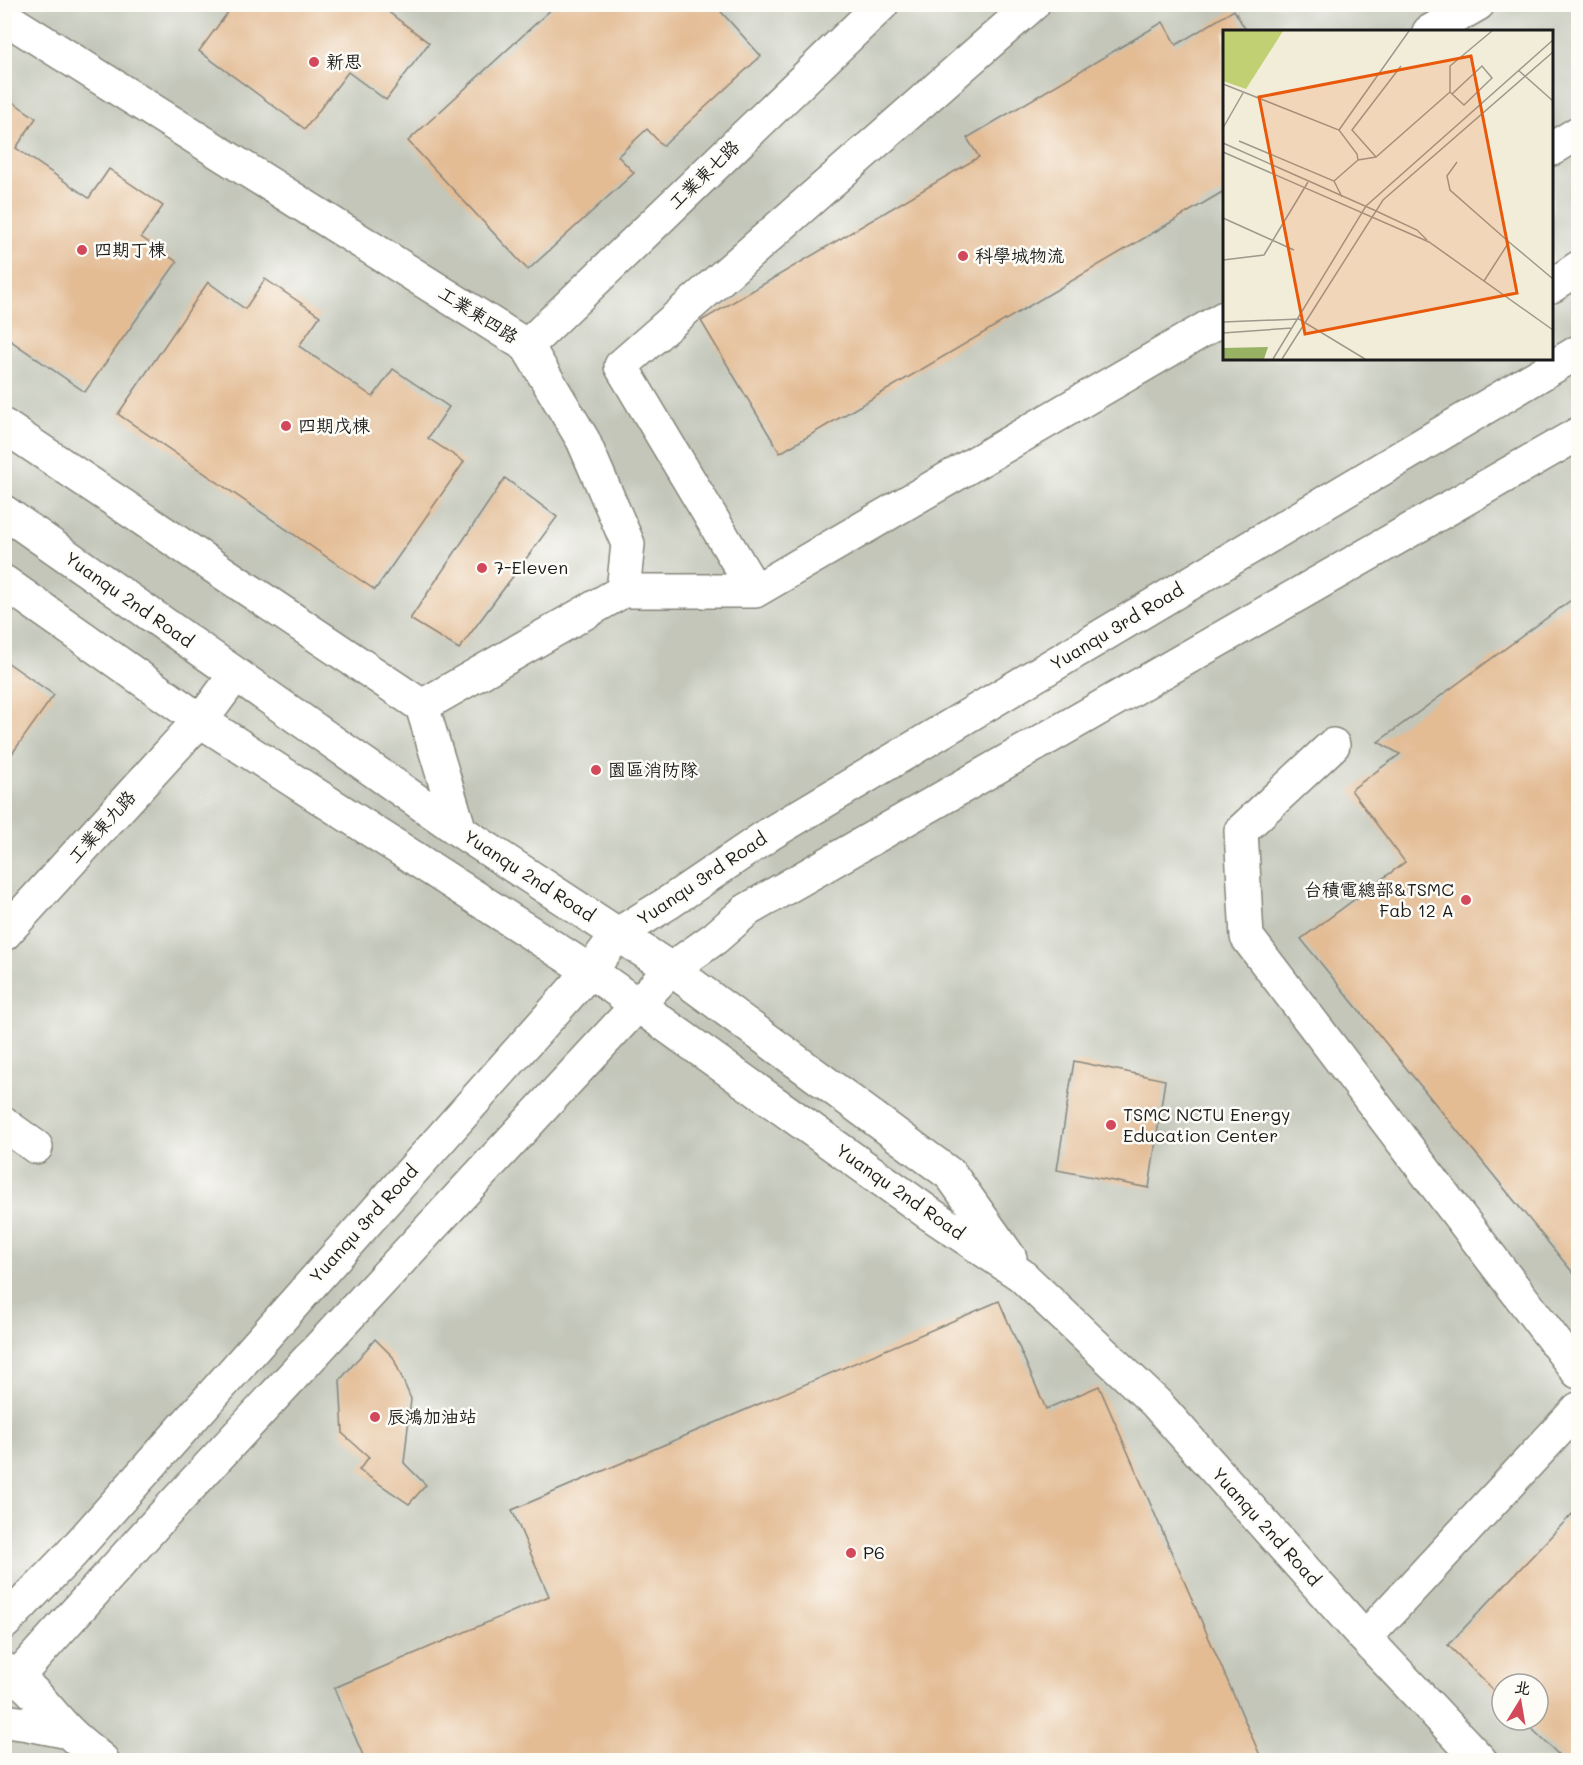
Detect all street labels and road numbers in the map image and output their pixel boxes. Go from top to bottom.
street label: 工業東七路 [663,134,744,214]
street label: 工業東四路 [434,280,523,348]
street label: Yuanqu 2nd Road [60,546,199,653]
street label: Yuanqu 3rd Road [1045,577,1188,675]
street label: 工業東九路 [62,785,140,868]
street label: Yuanqu 2nd Road [459,824,600,927]
street label: Yuanqu 3rd Road [632,826,771,930]
street label: Yuanqu 2nd Road [831,1138,970,1245]
street label: Yuanqu 3rd Road [304,1159,423,1288]
street label: Yuanqu 2nd Road [1207,1462,1327,1591]

